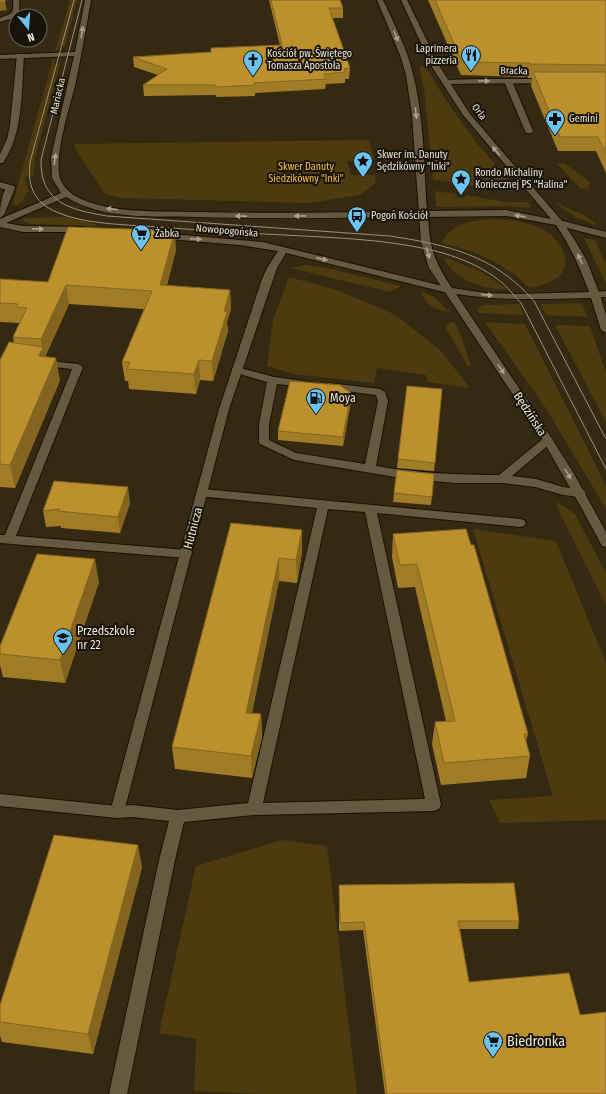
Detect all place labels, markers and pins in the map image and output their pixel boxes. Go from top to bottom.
place label: Laprimera pizzeria [416,43,457,67]
restaurant icon: Laprimera pizzeria [460,44,482,72]
place label: Kościół pw. Świętego Tomasza Apostoła [267,46,352,72]
church icon: Kościół pw. Świętego Tomasza Apostoła [242,49,264,77]
pharmacy icon: Gemini [544,108,566,136]
place label: Gemini [569,113,598,125]
place label: Skwer im. Danuty Sędzikówny "Inki" [377,149,450,173]
place icon: Skwer im. Danuty Sędzikówny "Inki" [352,150,374,178]
place label: Rondo Michaliny Koniecznej PS "Halina" [475,167,568,191]
place icon: Rondo Michaliny Koniecznej PS "Halina" [450,168,472,196]
bus stop icon: Pogoń Kościół [346,205,368,233]
place label: Pogoń Kościół [371,209,428,222]
supermarket icon: Żabka [130,223,152,251]
place label: Żabka [155,226,179,240]
fuel station icon: Moya [305,387,327,415]
place label: Moya [330,391,356,405]
place label: Przedszkole nr 22 [77,624,135,652]
school or university icon: Przedszkole nr 22 [52,627,74,655]
supermarket icon: Biedronka [482,1030,504,1058]
place label: Biedronka [507,1033,565,1050]

